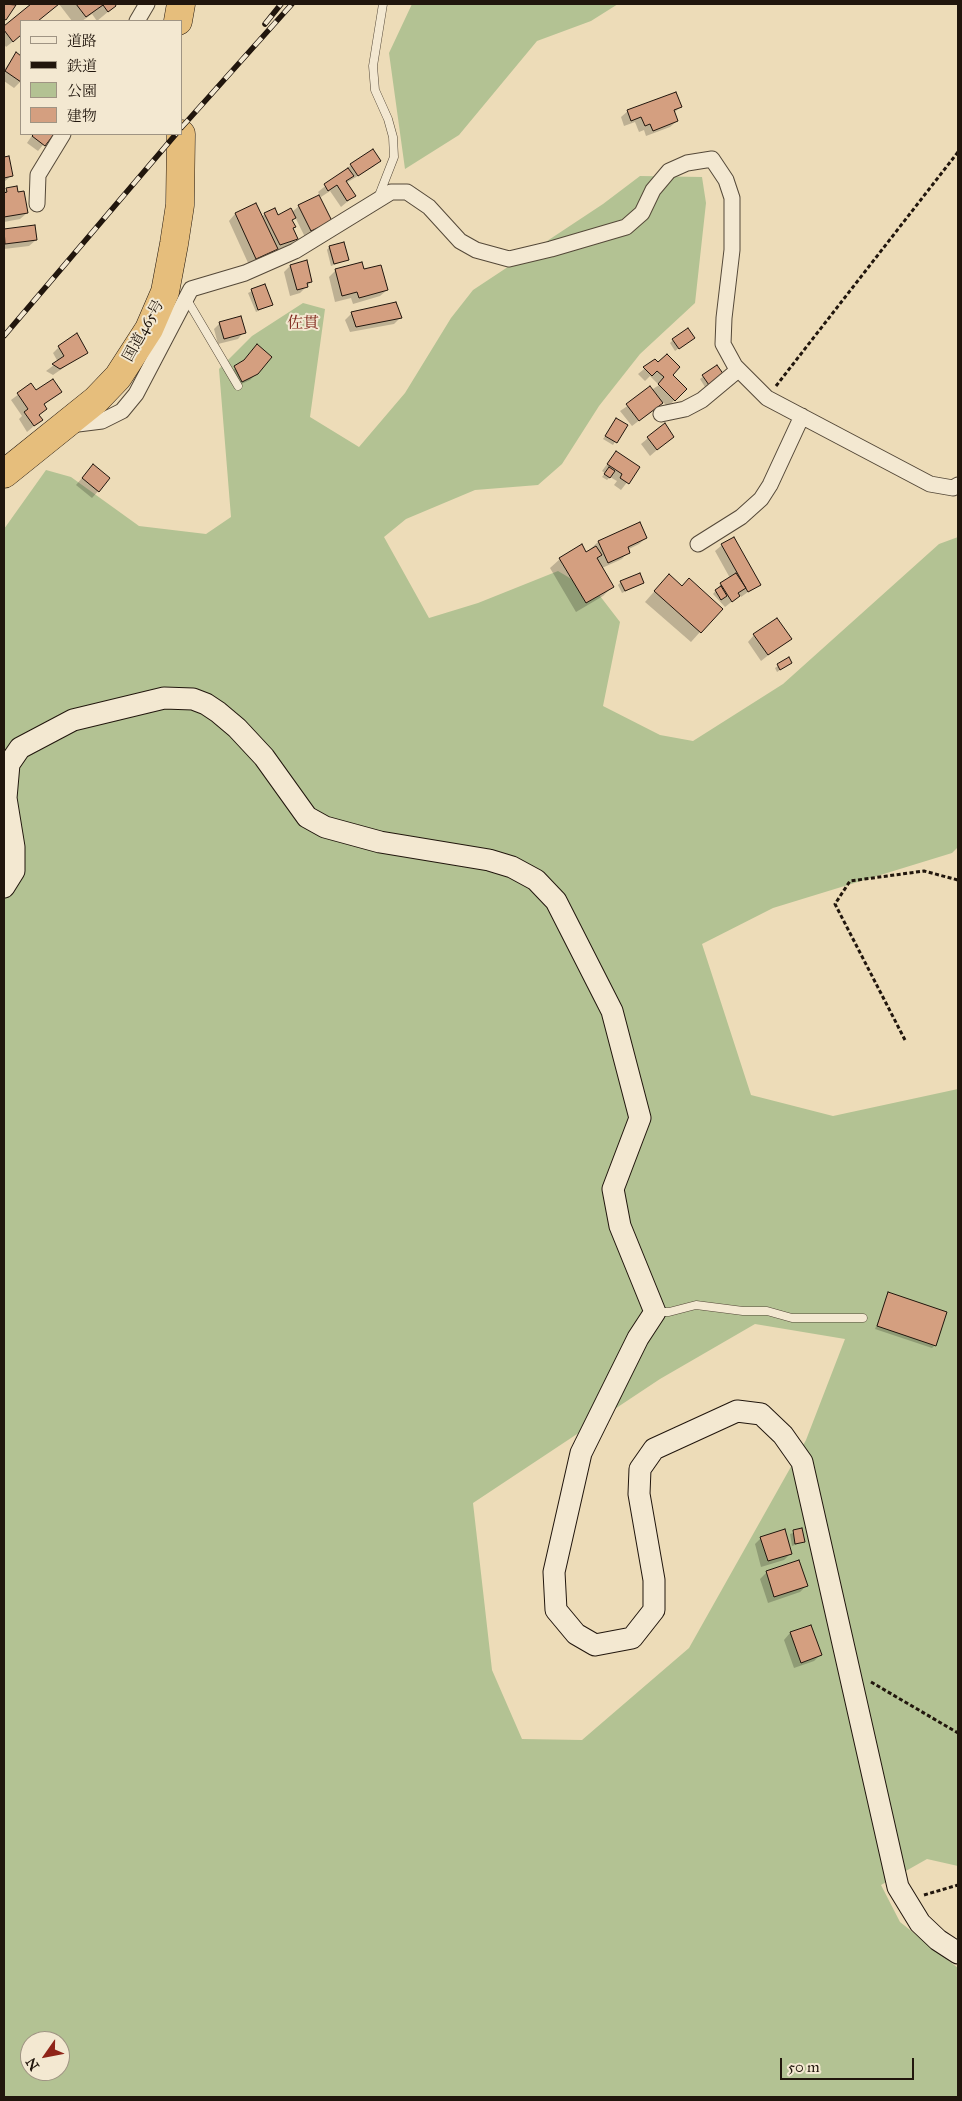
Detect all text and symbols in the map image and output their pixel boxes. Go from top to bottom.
legend [20,20,182,135]
text: 道路 [67,32,97,50]
text: 鉄道 [67,57,97,75]
text: 公園 [67,82,97,100]
text: 建物 [67,107,97,125]
street label: 国道465号 [120,297,168,365]
district label: 佐貫 [287,314,319,334]
north arrow [20,2031,70,2081]
scale bar [782,2048,916,2080]
text: N [22,2054,43,2074]
text: 50 m [788,2058,820,2076]

